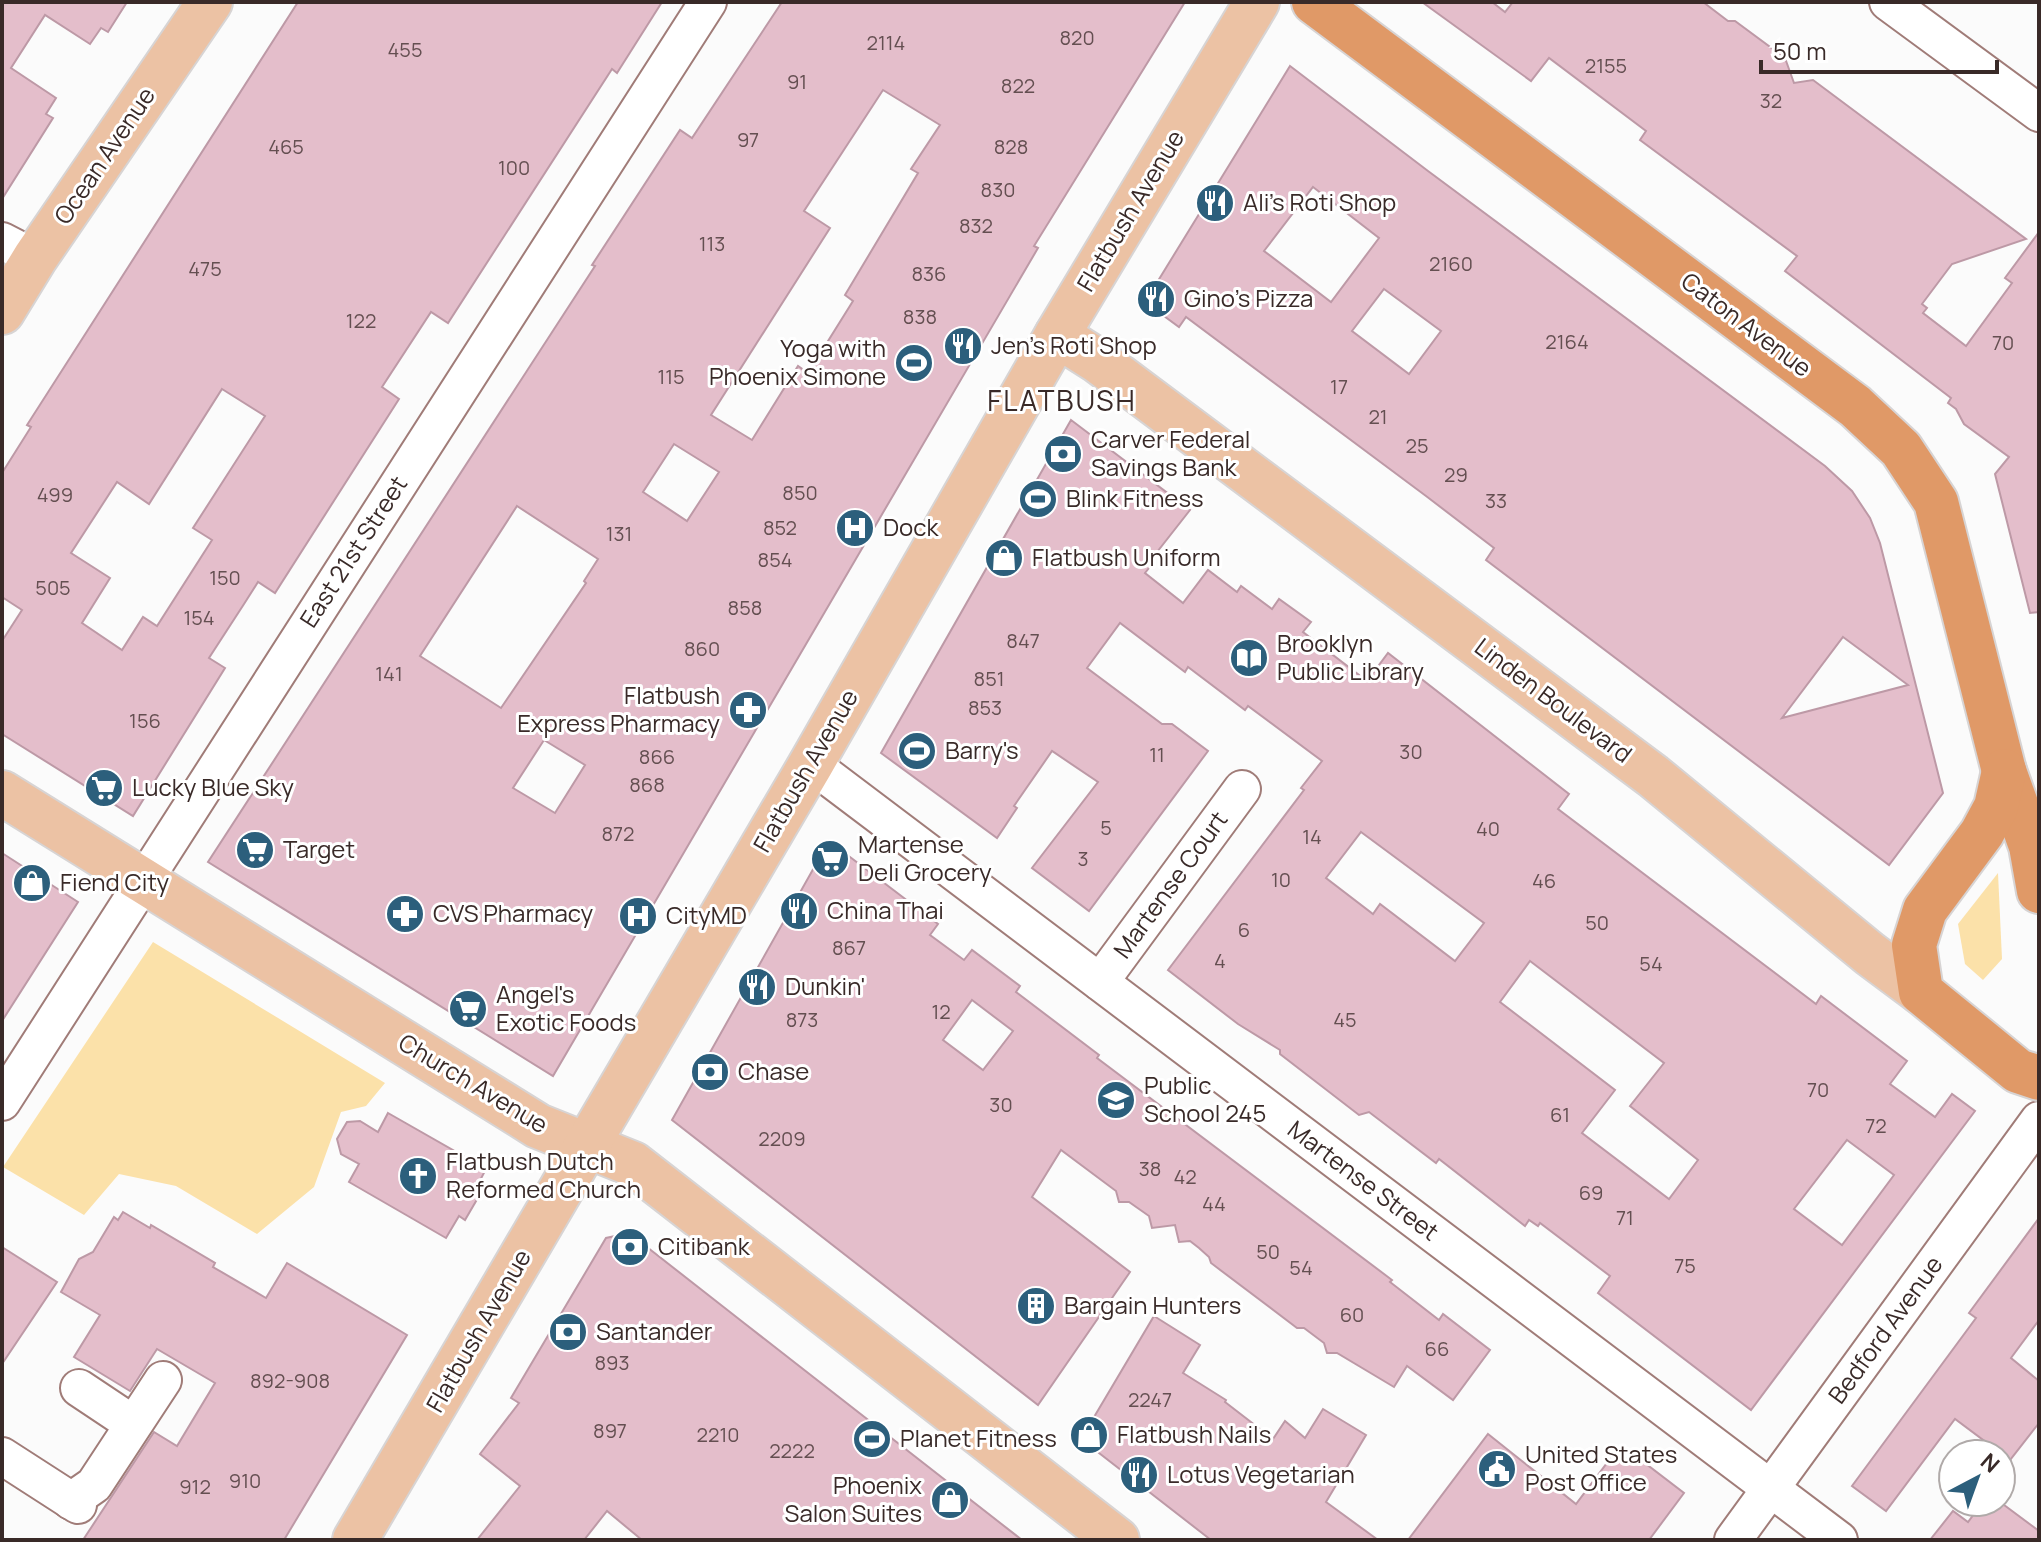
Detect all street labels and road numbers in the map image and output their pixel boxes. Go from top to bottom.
street label: Ocean Avenue [46,80,162,230]
street label: Flatbush Avenue [1068,123,1191,297]
street label: Caton Avenue [1675,264,1819,384]
street label: East 21st Street [291,469,414,633]
street label: Linden Boulevard [1469,630,1639,770]
street label: Flatbush Avenue [745,683,865,858]
street label: Martense Court [1105,804,1234,964]
street label: Church Avenue [393,1025,555,1140]
street label: Martense Street [1282,1112,1446,1247]
street label: Flatbush Avenue [418,1243,538,1418]
street label: Bedford Avenue [1820,1249,1950,1410]

